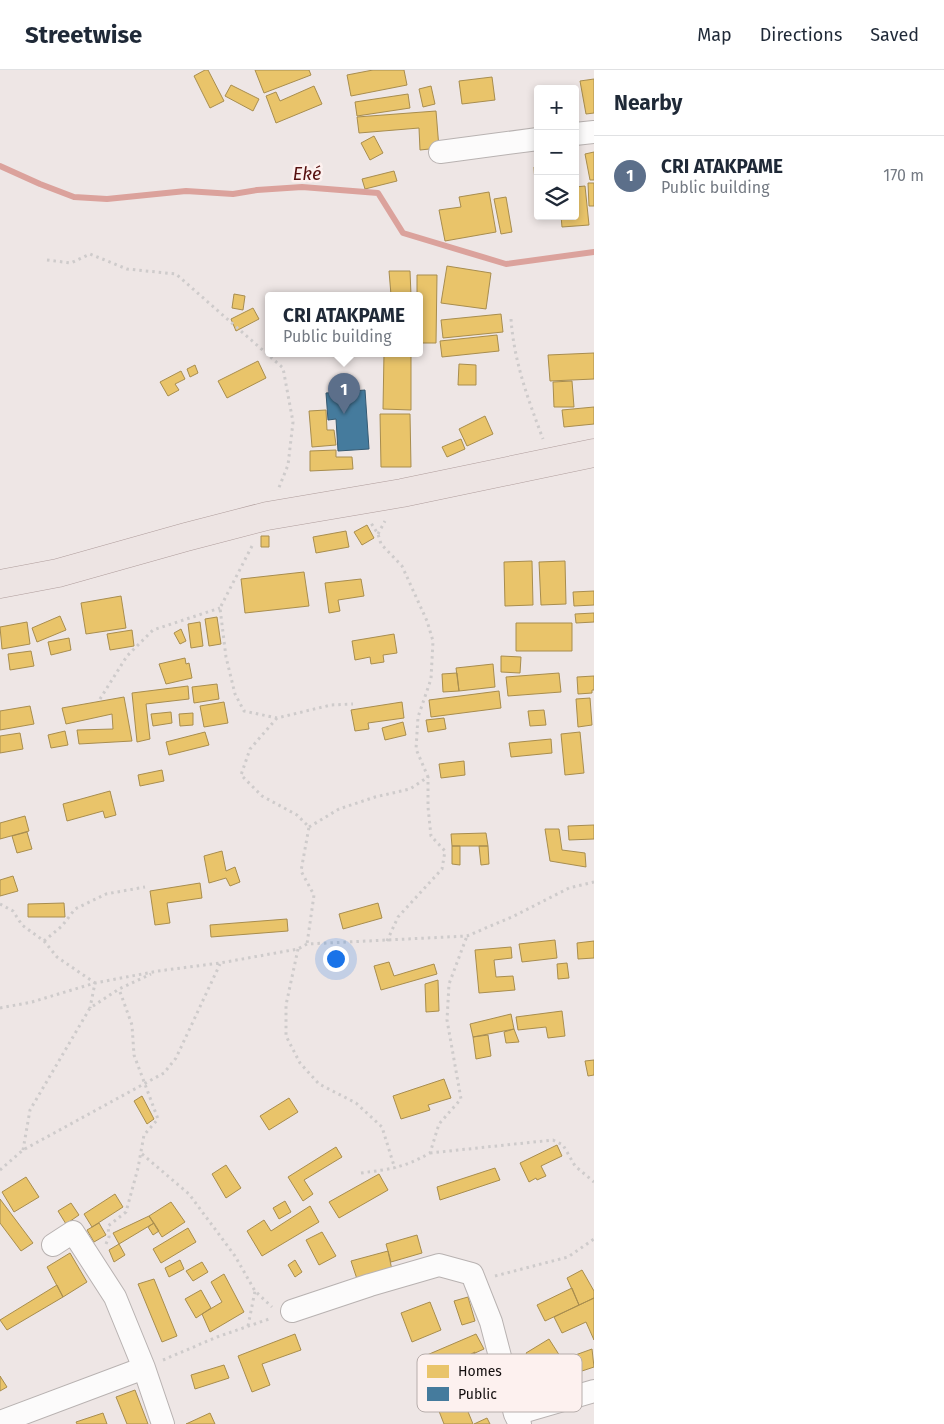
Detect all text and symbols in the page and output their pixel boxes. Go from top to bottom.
text: Streetwise [25,21,142,49]
text: Map [697,24,732,46]
text: Directions [760,24,842,46]
text: Saved [870,24,919,46]
map controls [534,85,579,220]
button: + [534,85,579,130]
text: Nearby [614,90,682,116]
button: − [534,130,579,175]
text: CRI ATAKPAME [661,155,783,178]
water label: Eké [293,163,321,185]
text: 1 [626,166,634,185]
text: 170 m [883,166,924,185]
button: layers [534,175,579,220]
text: Public building [661,178,769,197]
popup [265,292,423,357]
text: CRI ATAKPAME [283,304,405,327]
text: Public building [283,327,392,346]
pin: 1 [328,373,360,414]
your location [323,946,349,972]
legend [417,1354,582,1412]
text: Homes [458,1363,502,1380]
text: Public [458,1386,497,1403]

